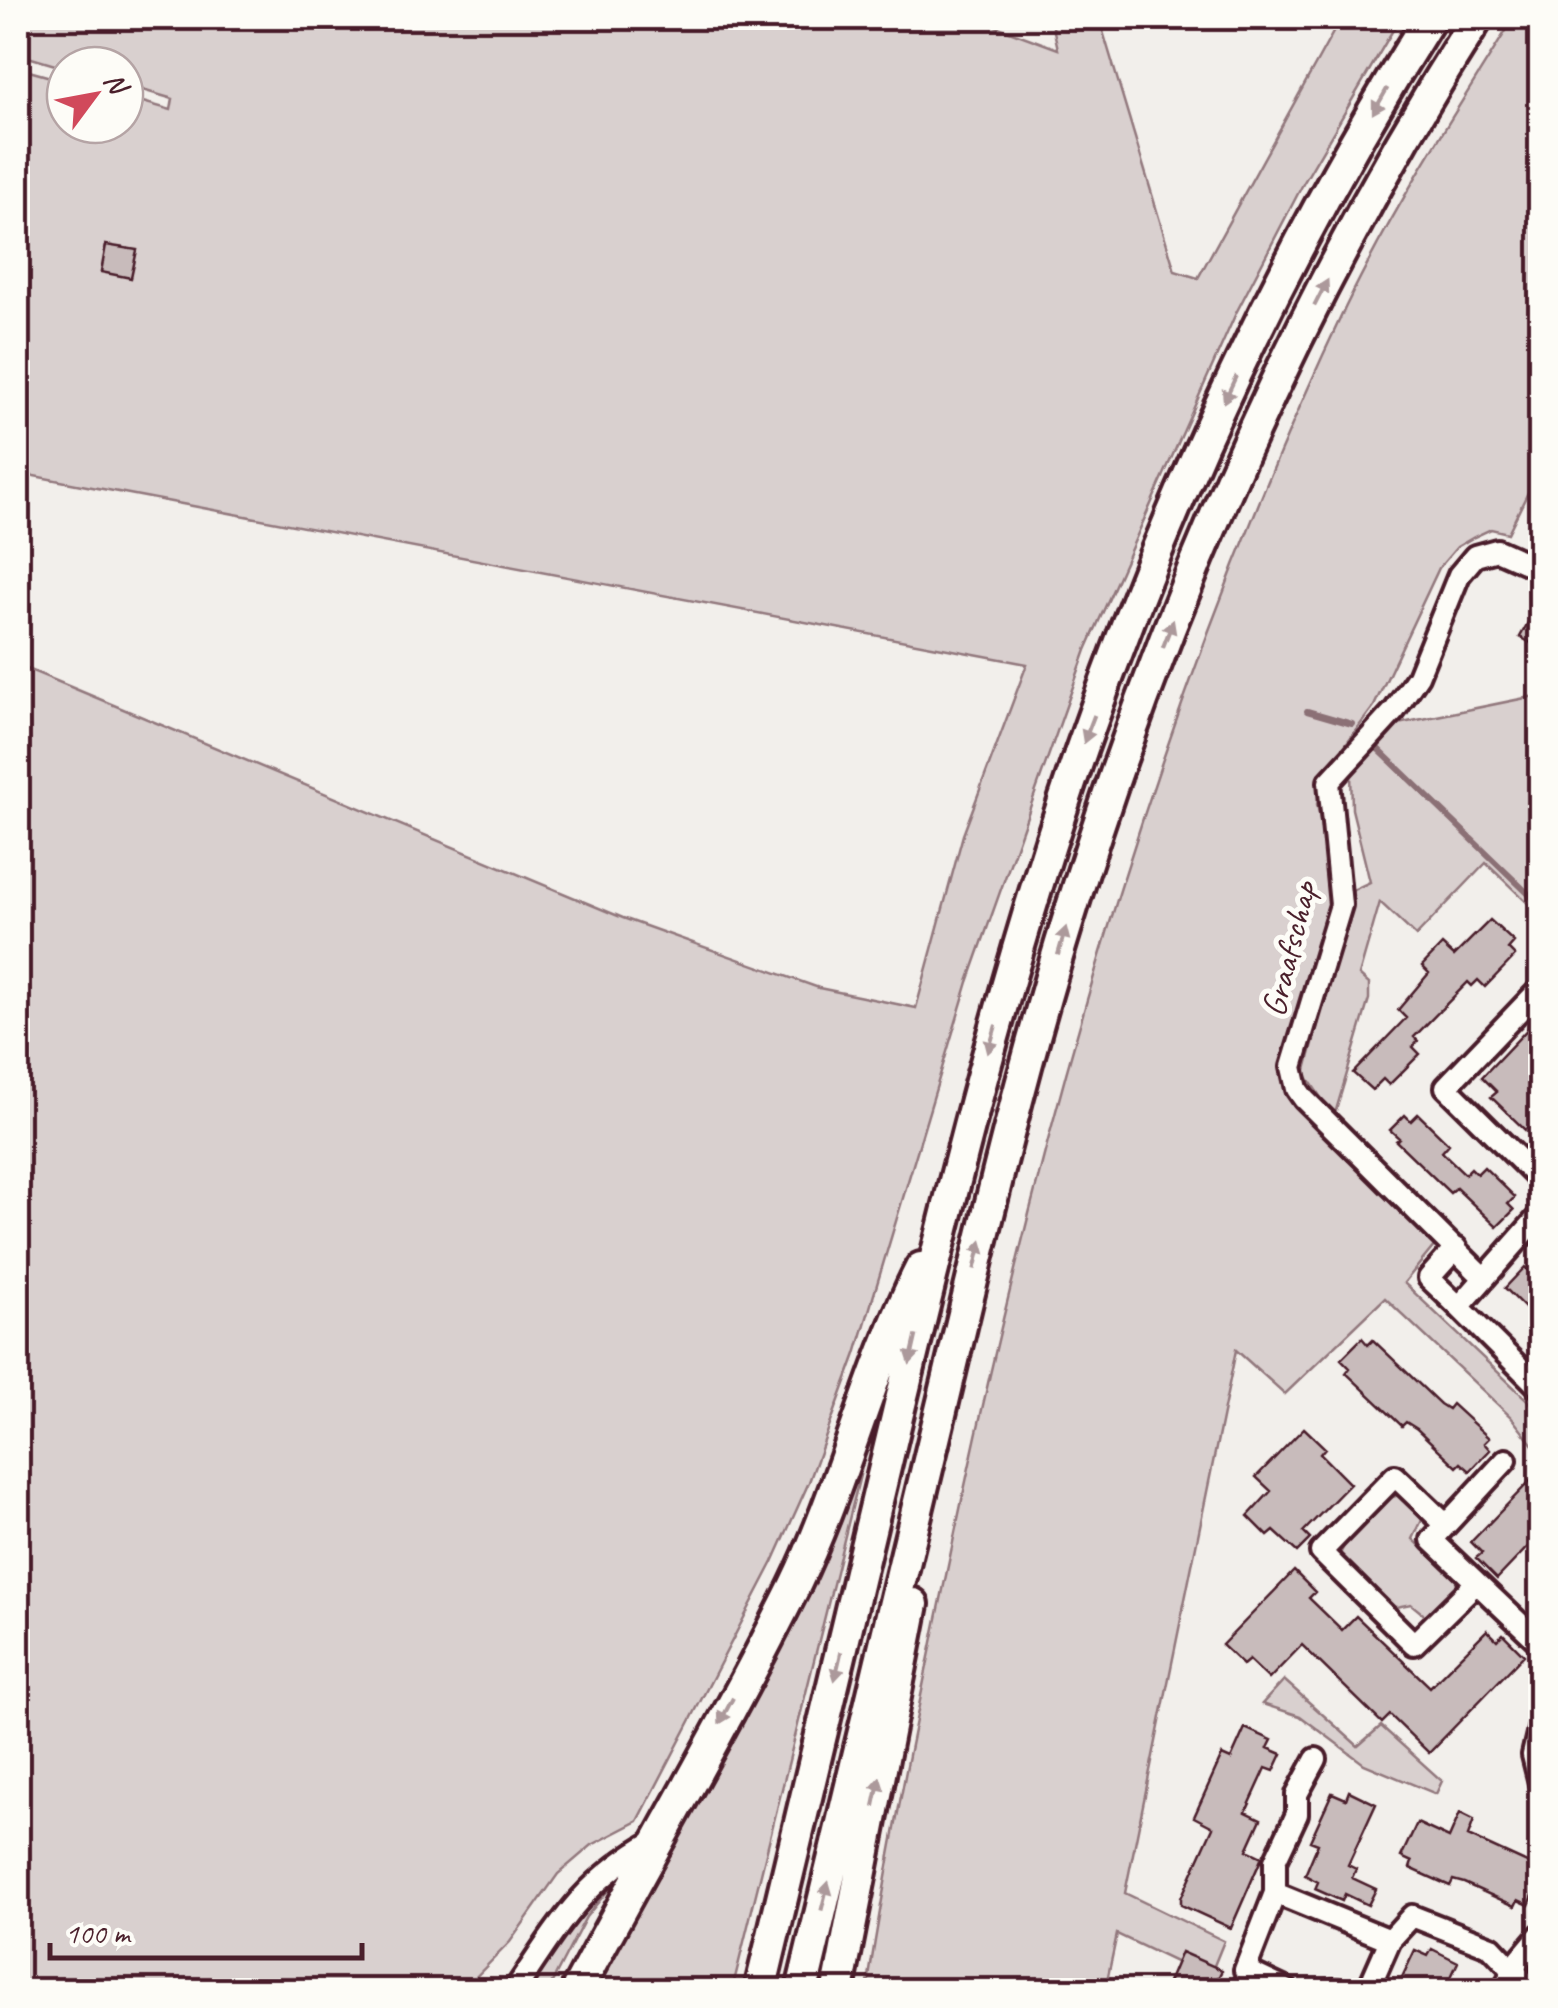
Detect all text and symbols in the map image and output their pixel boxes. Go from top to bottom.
north arrow [45,45,145,145]
text: N [96,65,138,103]
one-way arrow [1372,87,1389,116]
one-way arrow [1312,278,1329,307]
one-way arrow [1221,375,1238,404]
one-way arrow [1160,619,1176,649]
one-way arrow [1081,714,1097,744]
street label: Graafschap [1251,874,1328,1021]
one-way arrow [1055,925,1070,956]
one-way arrow [984,1024,999,1054]
one-way arrow [971,1239,986,1270]
one-way arrow [905,1335,920,1366]
one-way arrow [830,1651,845,1682]
one-way arrow [718,1697,735,1726]
one-way arrow [870,1776,886,1807]
one-way arrow [818,1880,833,1911]
scale bar [50,1898,362,1960]
text: 100 m [65,1914,132,1952]

